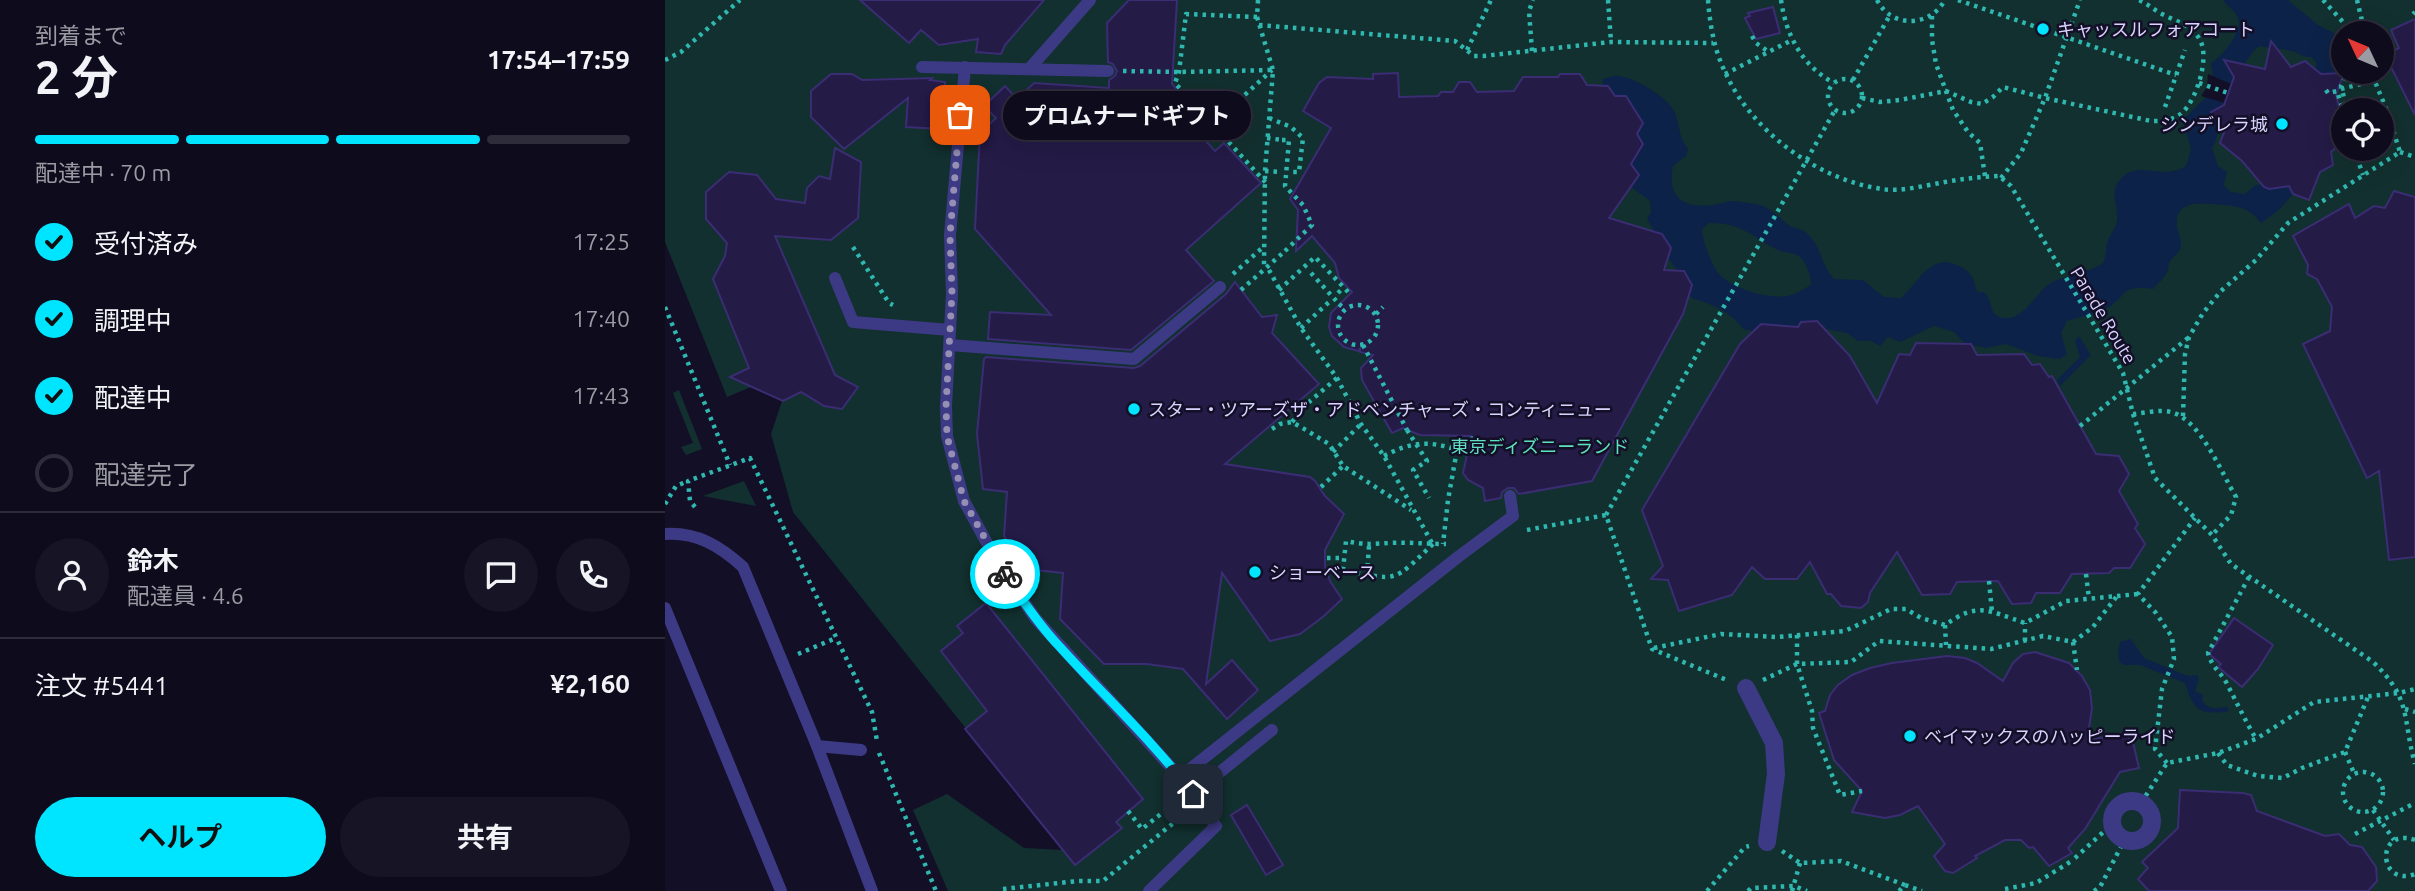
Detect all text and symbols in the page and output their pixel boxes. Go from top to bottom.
place label: キャッスルフォアコート [2057,19,2255,39]
marker: キャッスルフォアコート [2035,21,2051,37]
north arrow [2331,21,2394,84]
map controls [2331,21,2394,161]
text: 到着まで [35,23,127,48]
text: 17:54–17:59 [487,45,630,74]
text: 2 分 [35,51,118,103]
pin [930,85,990,145]
callout: プロムナードギフト [1002,90,1251,140]
icon: bag [941,96,979,134]
button: locate [2331,98,2394,161]
text: プロムナードギフト [1024,103,1231,128]
place label: シンデレラ城 [2160,114,2268,134]
marker: シンデレラ城 [2274,116,2290,132]
text: 配達中 · 70 m [35,160,171,185]
icon: check [35,223,73,261]
text: 受付済み [94,229,198,258]
text: 17:25 [572,229,630,254]
street label: Parade Route [2067,263,2141,367]
icon: check [35,300,73,338]
text: 調理中 [94,306,172,335]
text: 17:40 [572,306,630,331]
icon: check [35,377,73,415]
text: 配達中 [94,383,172,412]
text: 17:43 [572,383,630,408]
place label: スター・ツアーズザ・アドベンチャーズ・コンティニュー [1148,399,1612,419]
marker: スター・ツアーズザ・アドベンチャーズ・コンティニュー [1126,401,1142,417]
park label: 東京ディズニーランド [1451,436,1629,456]
text: 配達完了 [94,460,198,489]
button: person [35,538,109,612]
button: chat [464,538,538,612]
button: phone [556,538,630,612]
courier [970,539,1040,609]
text: 鈴木 [127,546,179,575]
icon: bike [986,555,1024,593]
place label: ショーベース [1269,562,1376,582]
marker: ショーベース [1247,564,1263,580]
text: 配達員 · 4.6 [127,583,244,608]
text: ¥2,160 [550,669,630,698]
text: 注文 #5441 [35,671,169,700]
place label: ベイマックスのハッピーライド [1924,726,2175,746]
marker: ベイマックスのハッピーライド [1902,728,1918,744]
pin [1163,764,1223,824]
icon: home [1174,775,1212,813]
button: ヘルプ [35,797,326,877]
button: 共有 [340,797,630,877]

